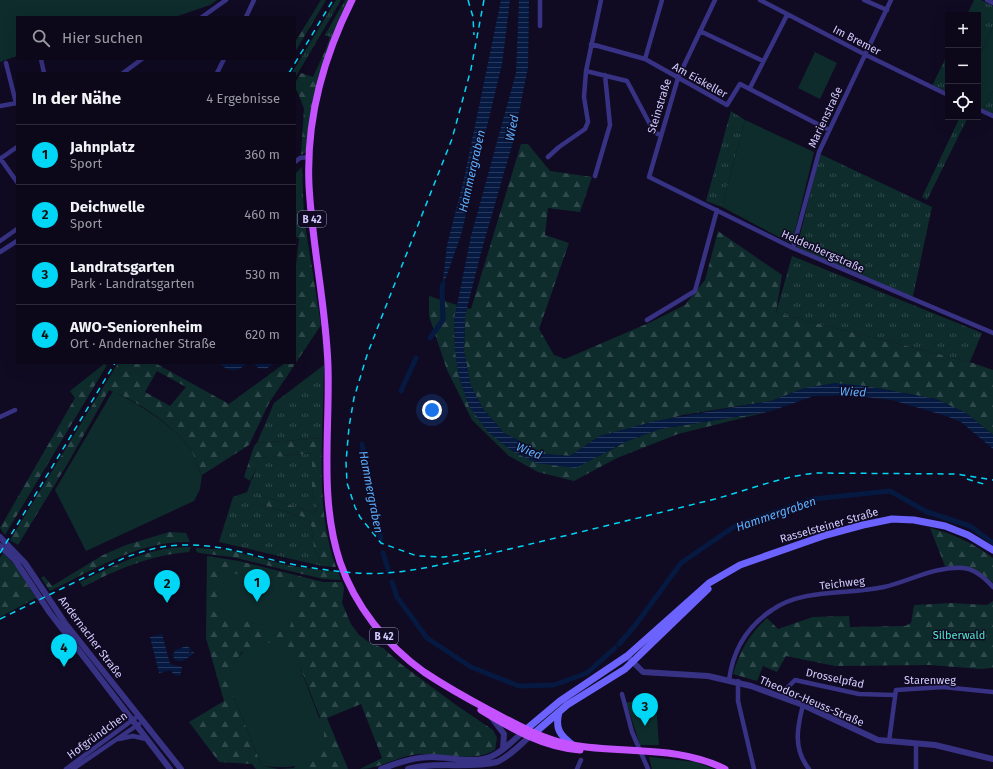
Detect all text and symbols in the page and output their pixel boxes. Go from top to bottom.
map controls [945,12,981,120]
button: + [945,12,981,48]
search box [16,16,296,60]
street label: Im Bremer [831,23,883,58]
icon: search [30,27,52,49]
text: Hier suchen [62,29,143,47]
button: − [945,48,981,84]
street label: Am Eiskeller [670,60,730,101]
street label: Steinstraße [645,77,674,135]
button: locate [945,84,981,120]
street label: Marienstraße [806,85,845,150]
text: In der Nähe [32,88,121,109]
text: 4 Ergebnisse [206,91,280,106]
water label: Wied [502,114,522,142]
water label: Hammergraben [456,129,488,213]
text: Jahnplatz [70,138,135,156]
text: 1 [42,147,48,162]
text: 360 m [245,147,280,162]
text: Sport [70,156,102,171]
text: Deichwelle [70,198,145,216]
text: 2 [42,207,48,222]
text: 460 m [244,207,280,222]
road number: B 42 [298,211,326,227]
text: Sport [70,216,102,231]
street label: Heldenbergstraße [779,227,866,276]
text: Landratsgarten [70,258,175,276]
text: 3 [42,267,48,282]
text: 530 m [245,267,280,282]
text: Park · Landratsgarten [70,276,195,291]
text: AWO-Seniorenheim [70,318,202,336]
text: 4 [41,327,49,342]
text: 620 m [245,327,280,342]
text: Ort · Andernacher Straße [70,336,216,351]
water label: Wied [839,384,867,400]
your location [422,400,442,420]
water label: Wied [514,440,544,462]
water label: Hammergraben [356,450,386,535]
water label: Hammergraben [734,494,818,534]
street label: Rasselsteiner Straße [778,505,880,546]
pin: 1 [244,569,270,602]
pin: 2 [154,570,180,603]
street label: Teichweg [819,574,866,593]
street label: Andernacher Straße [56,594,126,681]
road number: B 42 [370,628,398,644]
park label: Silberwald [933,629,985,642]
pin: 4 [51,634,77,667]
street label: Drosselpfad [805,666,865,691]
street label: Theodor-Heuss-Straße [758,674,866,729]
street label: Starenweg [904,674,956,687]
pin: 3 [632,693,658,726]
street label: Hofgründchen [65,709,130,762]

